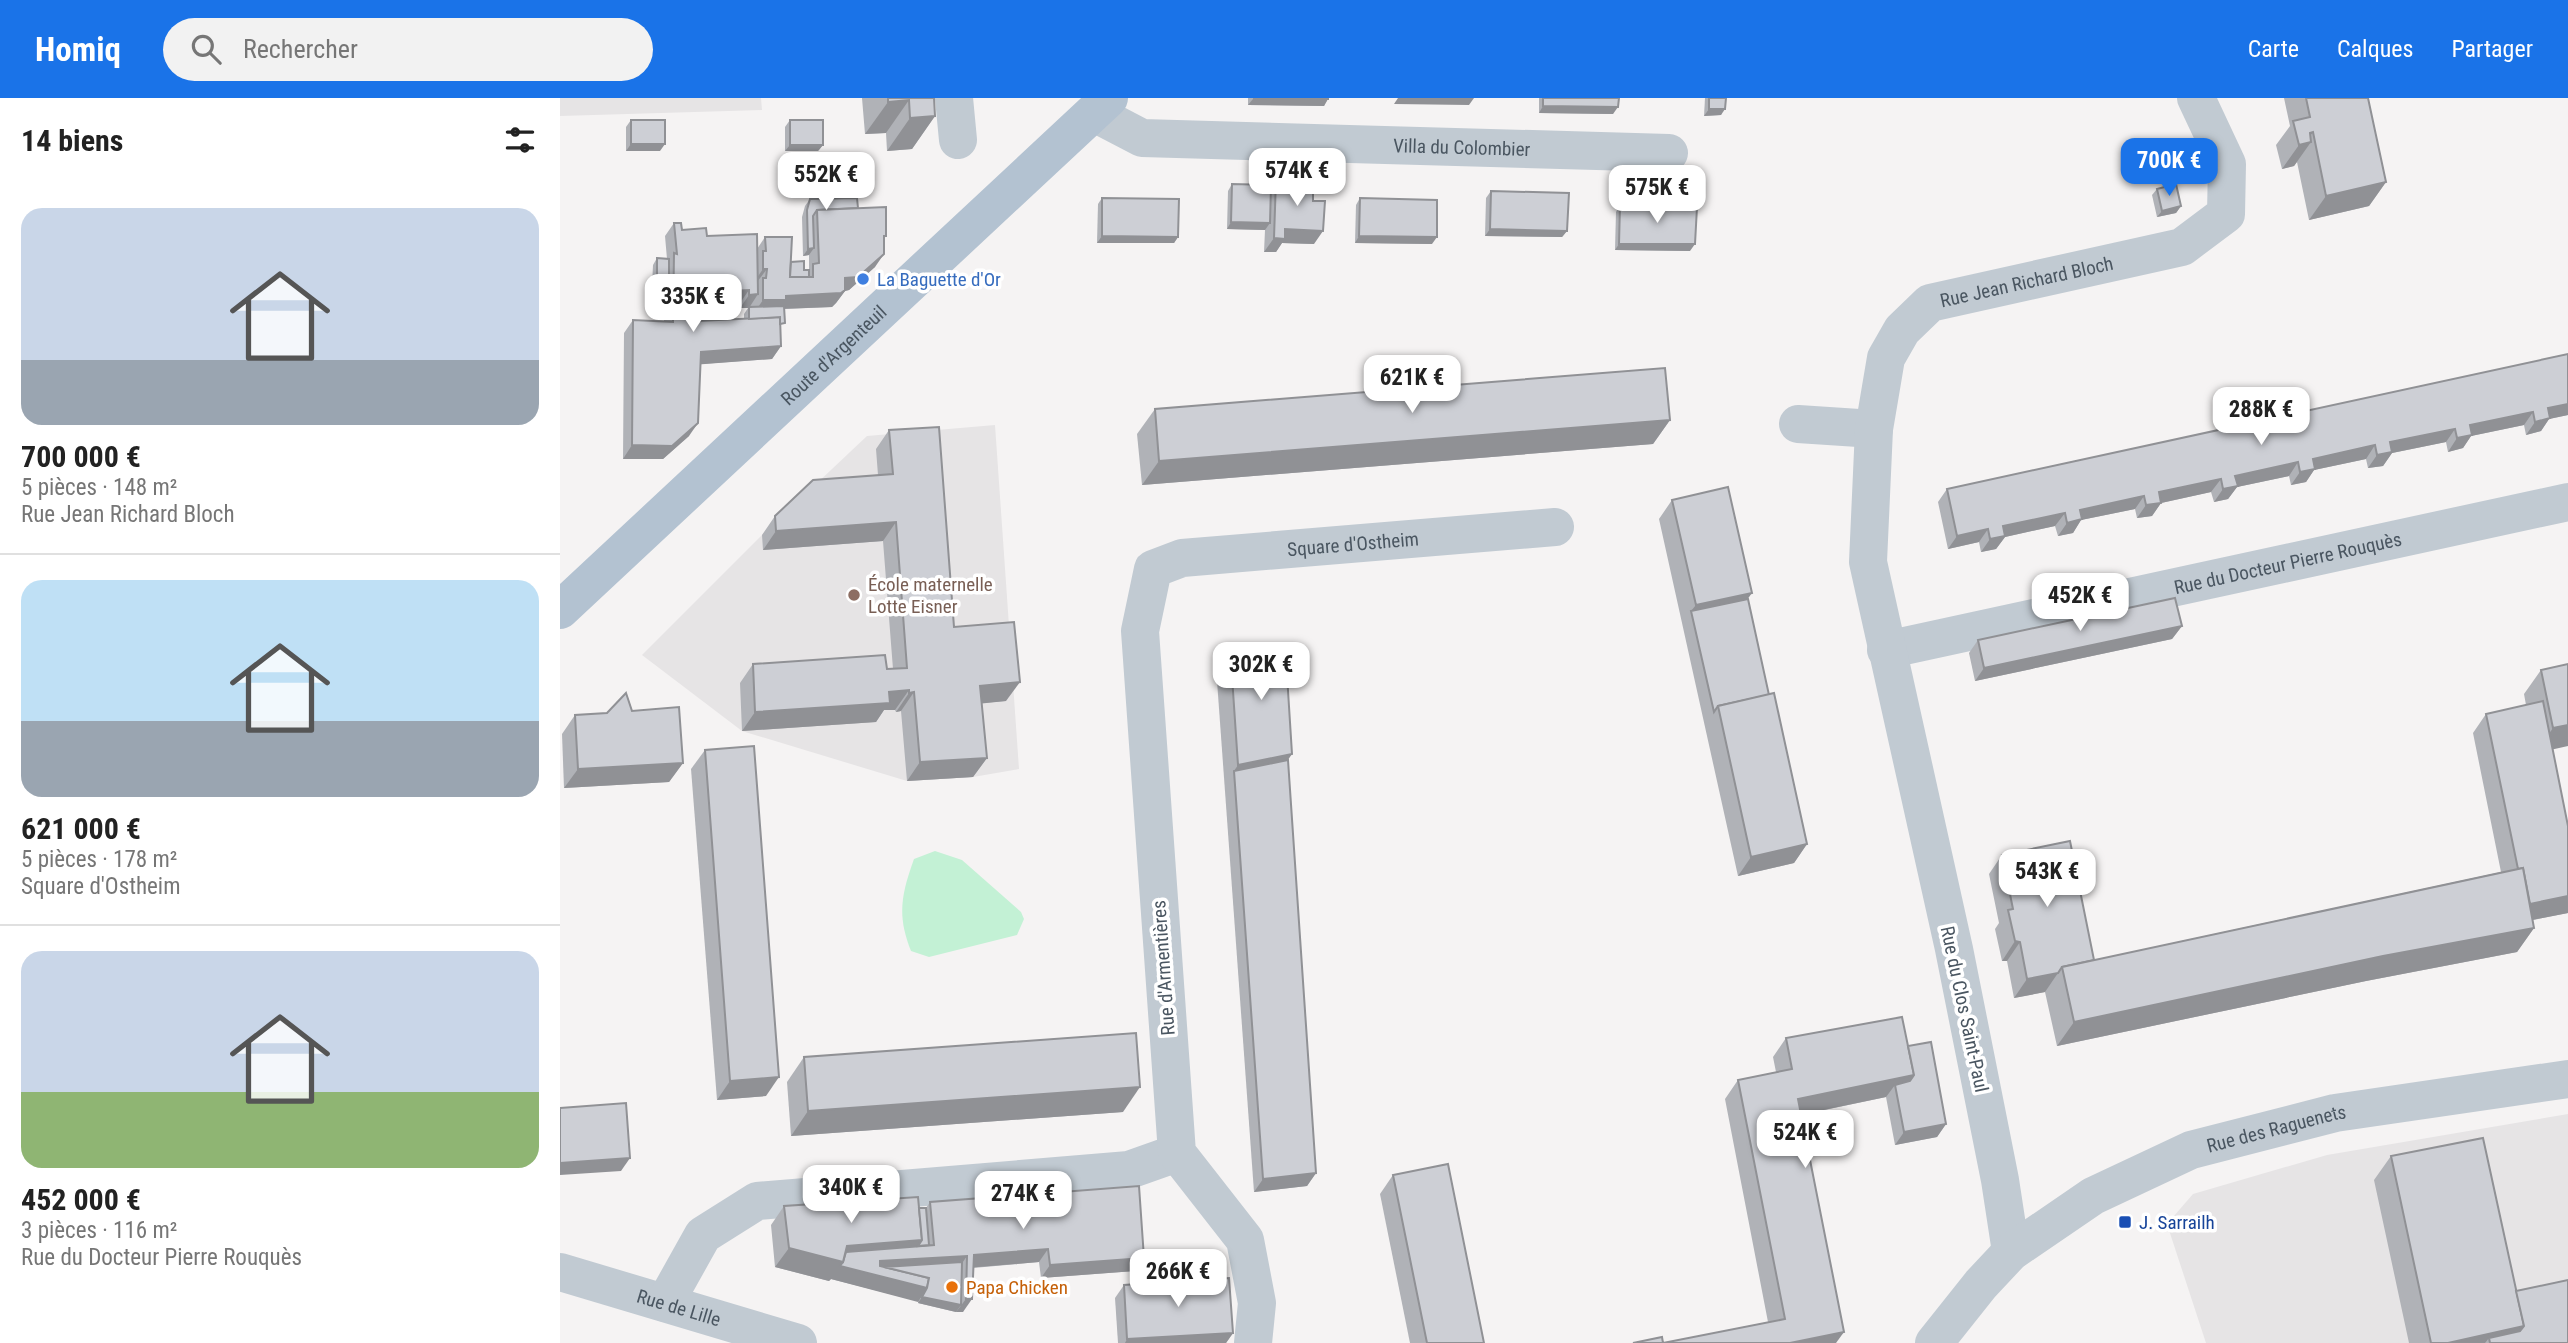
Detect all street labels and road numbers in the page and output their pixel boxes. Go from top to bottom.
street label: Villa du Colombier [1393,134,1531,161]
street label: Rue Jean Richard Bloch [1938,252,2115,312]
street label: Route d'Argenteuil [776,301,891,410]
street label: Square d'Ostheim [1286,527,1420,561]
street label: Rue du Docteur Pierre Rouquès [2172,527,2404,599]
street label: Rue d'Armentières [1147,900,1180,1036]
street label: Rue du Clos Saint-Paul [1936,924,1993,1094]
street label: Rue des Raguenets [2204,1101,2348,1157]
street label: Rue de Lille [634,1285,723,1331]

